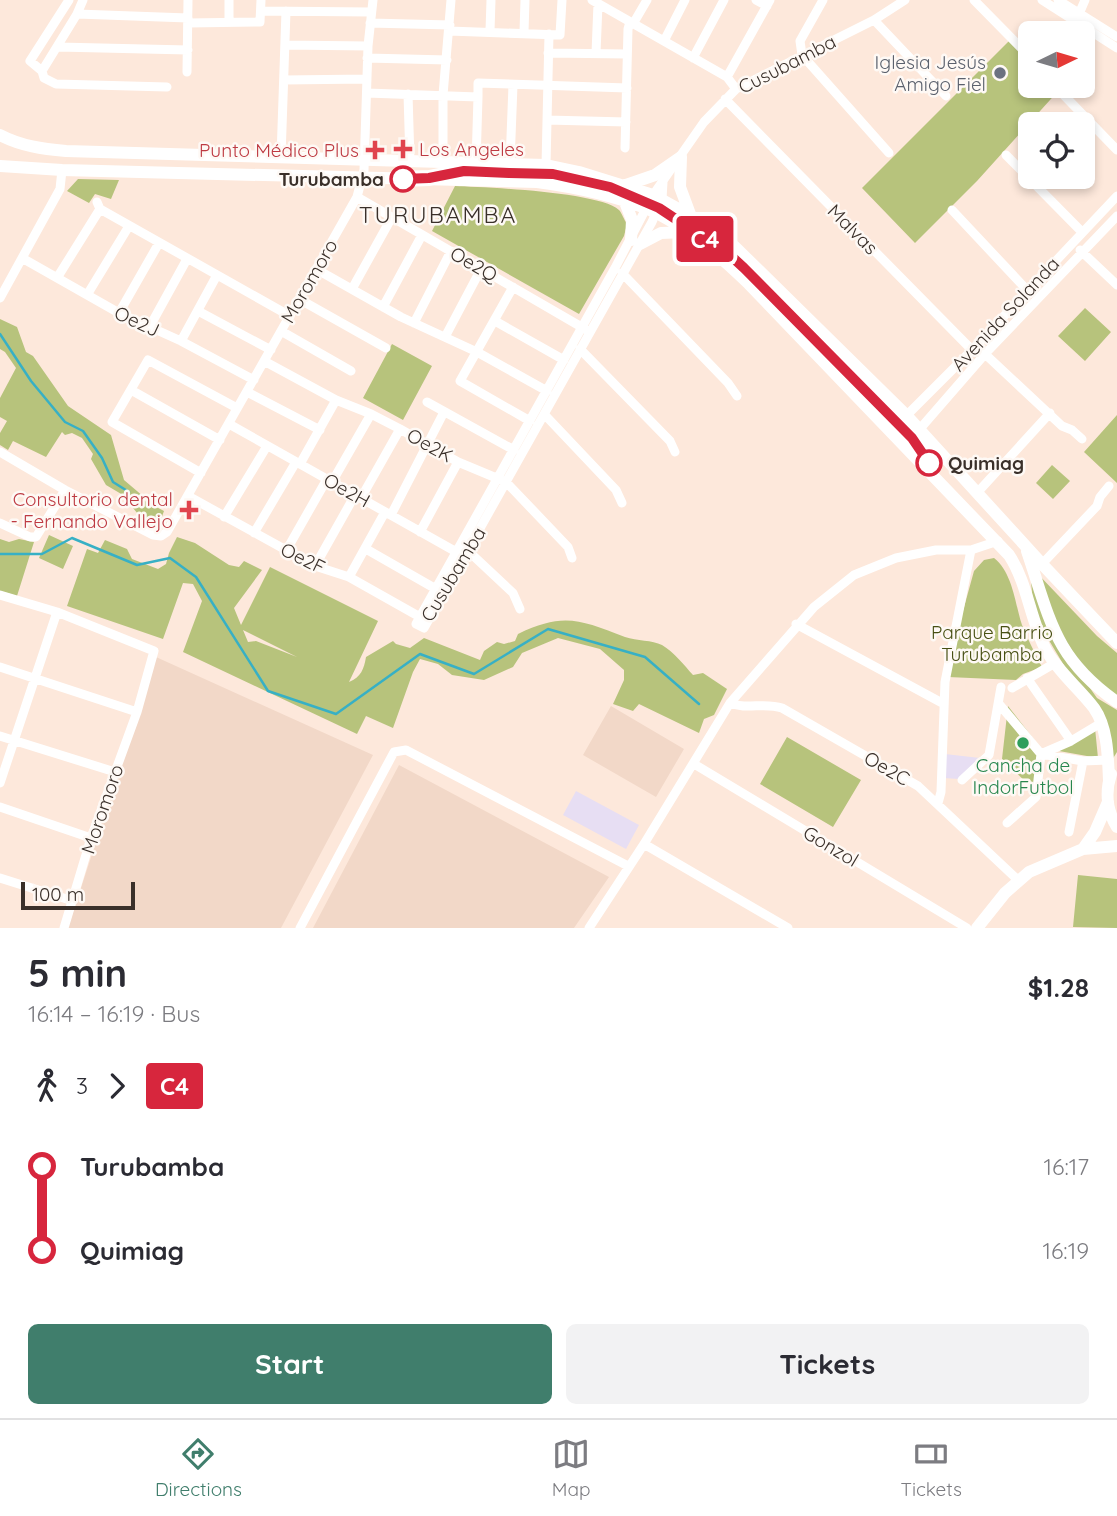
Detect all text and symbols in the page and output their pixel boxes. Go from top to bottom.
north arrow [1018,21,1096,98]
map controls [1018,21,1095,189]
street label: Cusubamba [734,29,840,99]
place label: Iglesia Jesús Amigo Fiel [875,50,986,96]
marker: Iglesia Jesús Amigo Fiel [992,65,1008,81]
button: locate [1018,112,1095,189]
place label: Los Angeles [419,137,524,161]
place label: Punto Médico Plus [199,138,359,162]
marker: Los Angeles [393,139,413,159]
marker: Punto Médico Plus [365,140,385,160]
marker: Turubamba [390,166,416,192]
place label: Turubamba [279,167,384,191]
street label: Malvas [823,199,883,259]
district label: TURUBAMBA [359,200,517,229]
line badge: C4 [674,216,736,262]
text: C4 [690,224,720,254]
street label: Moromoro [275,235,343,327]
street label: Oe2Q [446,241,503,288]
street label: Avenida Solanda [946,252,1064,376]
street label: Oe2J [111,300,163,342]
street label: Oe2K [403,423,457,467]
marker: Quimiag [916,450,942,476]
place label: Quimiag [948,451,1024,475]
street label: Oe2H [319,467,375,513]
place label: Consultorio dental - Fernando Vallejo [10,487,173,533]
marker: Consultorio dental - Fernando Vallejo [179,500,199,520]
street label: Cusubamba [415,522,491,626]
street label: Oe2F [277,537,329,579]
park label: Parque Barrio Turubamba [931,620,1053,666]
marker: Cancha de IndorFutbol [1015,735,1031,751]
street label: Oe2C [860,746,914,790]
place label: Cancha de IndorFutbol [972,753,1074,799]
street label: Moromoro [76,761,128,857]
street label: Gonzol [799,820,863,872]
scale bar [21,879,135,911]
text: 100 m [32,882,84,906]
text: 5 min [28,949,127,997]
text: $1.28 [1028,971,1089,1004]
text: 16:14 – 16:19 · Bus [28,999,200,1028]
icon: walk [28,1067,66,1105]
icon: forward [98,1067,136,1105]
text: 3 [76,1071,88,1100]
text: C4 [160,1071,189,1101]
text: Turubamba [80,1150,224,1183]
text: 16:17 [1044,1152,1089,1181]
text: Quimiag [80,1234,184,1267]
text: 16:19 [1042,1236,1089,1265]
button: Start [28,1324,552,1404]
button: Tickets [566,1324,1089,1404]
tab: Directions [155,1435,242,1501]
tab: Map [552,1435,591,1501]
tab: Tickets [900,1435,962,1501]

